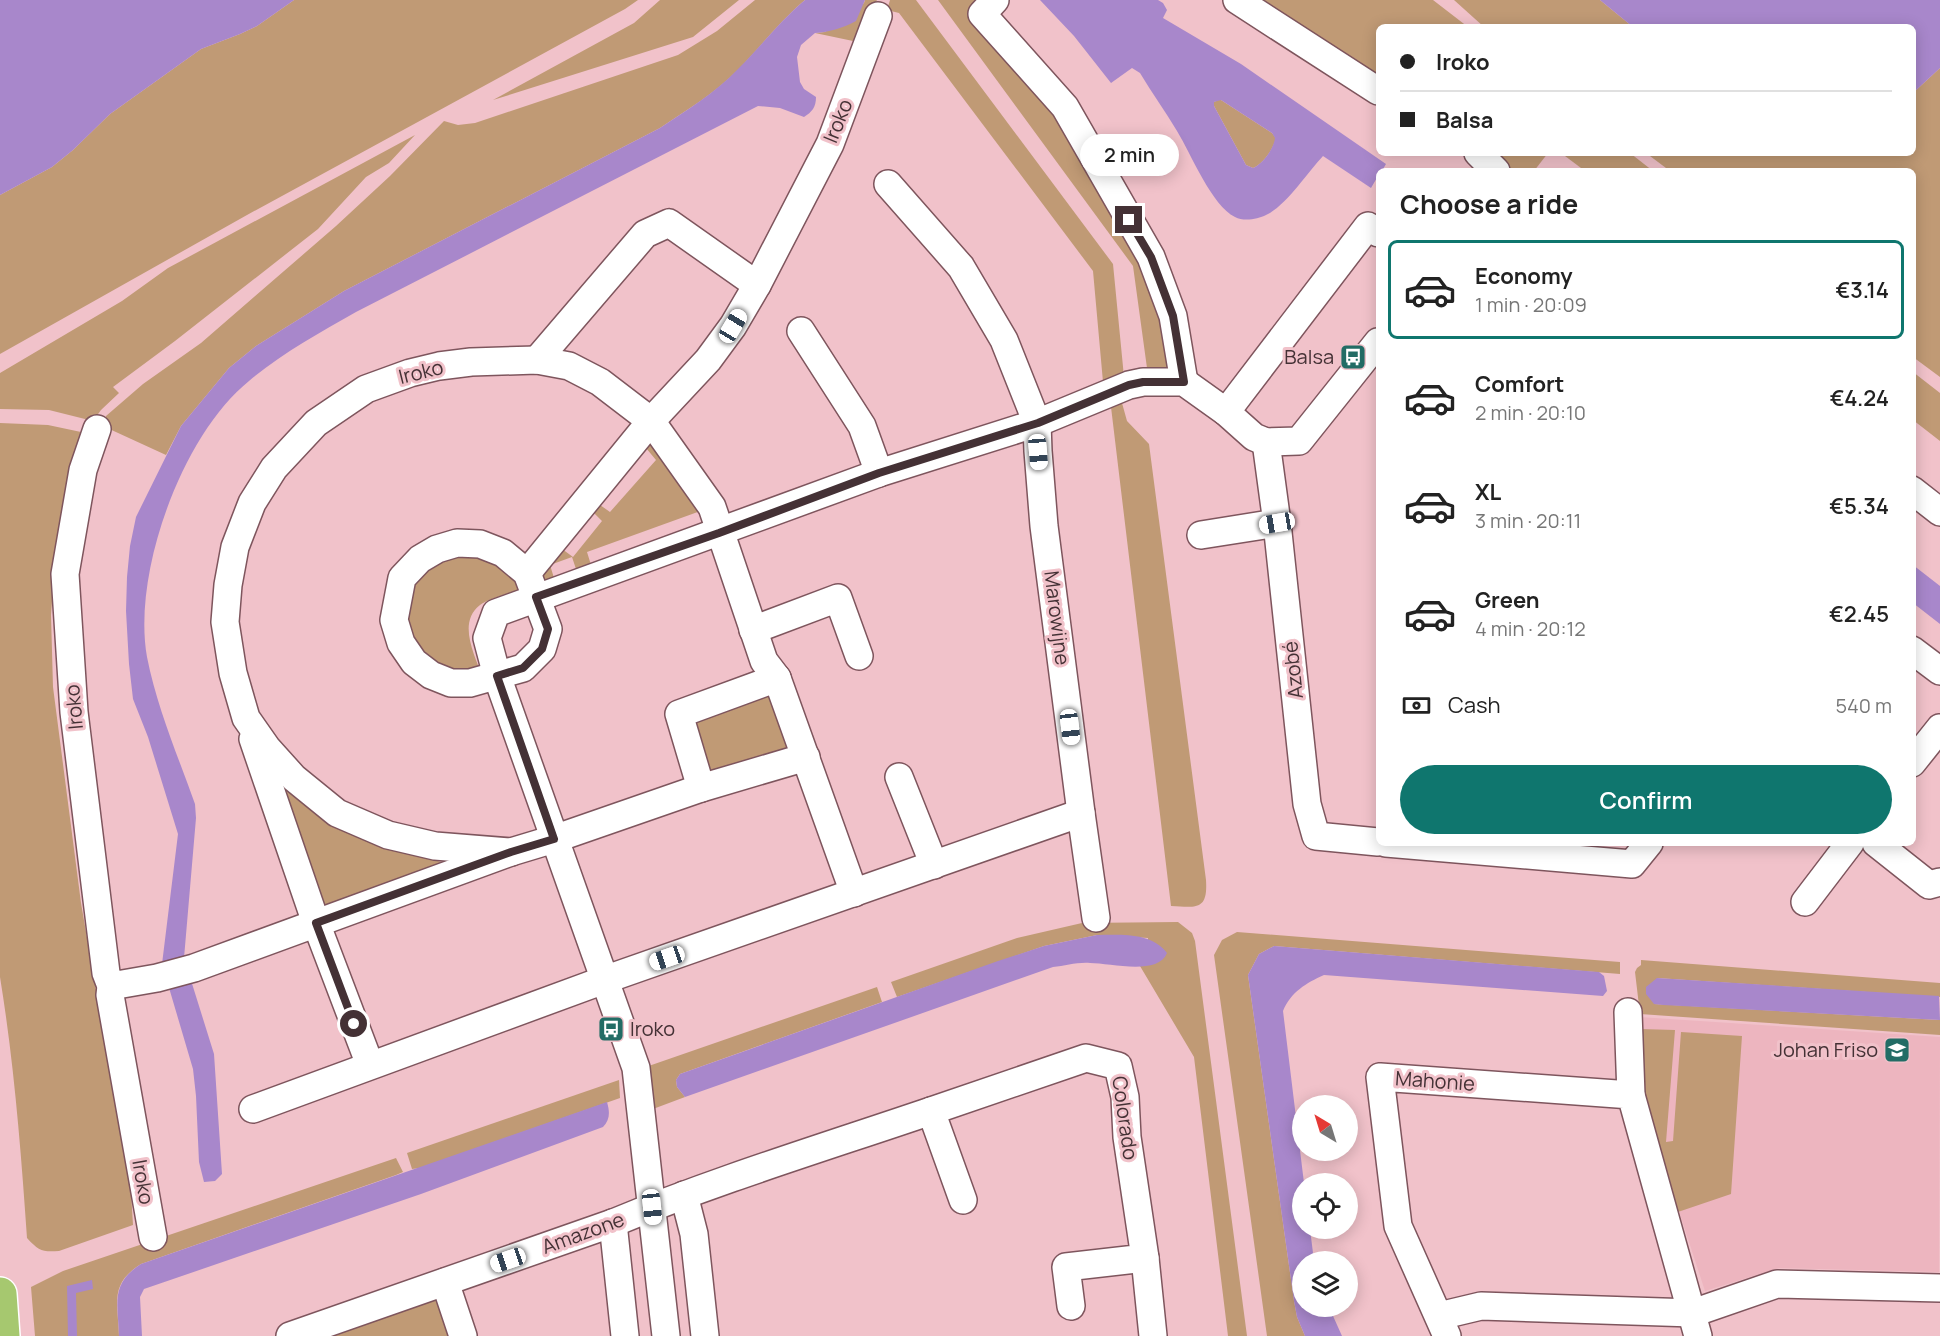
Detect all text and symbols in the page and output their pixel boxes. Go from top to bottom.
text: Iroko [1436,47,1490,77]
street label: Iroko [817,95,859,147]
text: Balsa [1436,105,1493,135]
callout: 2 min [1080,133,1178,175]
text: 2 min [1104,141,1155,168]
text: Choose a ride [1400,185,1578,222]
route end [1115,206,1142,233]
text: Economy [1475,261,1573,291]
icon: car [1403,263,1457,317]
text: €3.14 [1835,275,1889,305]
text: 1 min · 20:09 [1475,291,1587,318]
car [716,306,750,346]
bus stop icon: Balsa [1338,342,1368,372]
place label: Balsa [1284,343,1334,370]
street label: Iroko [396,353,446,390]
text: Comfort [1475,369,1564,399]
icon: car [1403,371,1457,425]
text: €4.24 [1830,383,1889,413]
text: 2 min · 20:10 [1475,399,1586,426]
car [1027,433,1049,471]
text: XL [1475,477,1501,507]
icon: car [1403,479,1457,533]
text: €5.34 [1829,491,1889,521]
text: 3 min · 20:11 [1475,507,1581,534]
car [1258,511,1296,535]
street label: Marowijne [1038,569,1077,667]
text: Green [1475,585,1540,615]
icon: car [1403,587,1457,641]
text: €2.45 [1829,599,1889,629]
text: 4 min · 20:12 [1475,615,1586,642]
street label: Azobé [1276,640,1309,700]
street label: Iroko [58,683,89,731]
icon: cash [1400,689,1433,722]
text: Cash [1448,690,1501,720]
text: 540 m [1836,692,1892,719]
car [1059,708,1081,746]
button: Confirm [1400,765,1892,834]
car [647,944,687,972]
route start [340,1010,367,1037]
bus stop icon: Iroko [596,1014,626,1044]
place label: Iroko [630,1015,675,1042]
school or university icon: Johan Friso [1882,1035,1912,1065]
place label: Johan Friso [1774,1036,1878,1063]
street label: Mahonie [1394,1064,1476,1097]
street label: Colorado [1106,1074,1145,1162]
north arrow [1292,1095,1358,1161]
map controls [1292,1095,1358,1317]
street label: Iroko [126,1157,161,1207]
button: locate [1292,1173,1358,1239]
car [641,1188,663,1226]
street label: Amazone [538,1205,628,1260]
car [488,1246,528,1274]
button: layers [1292,1251,1358,1317]

